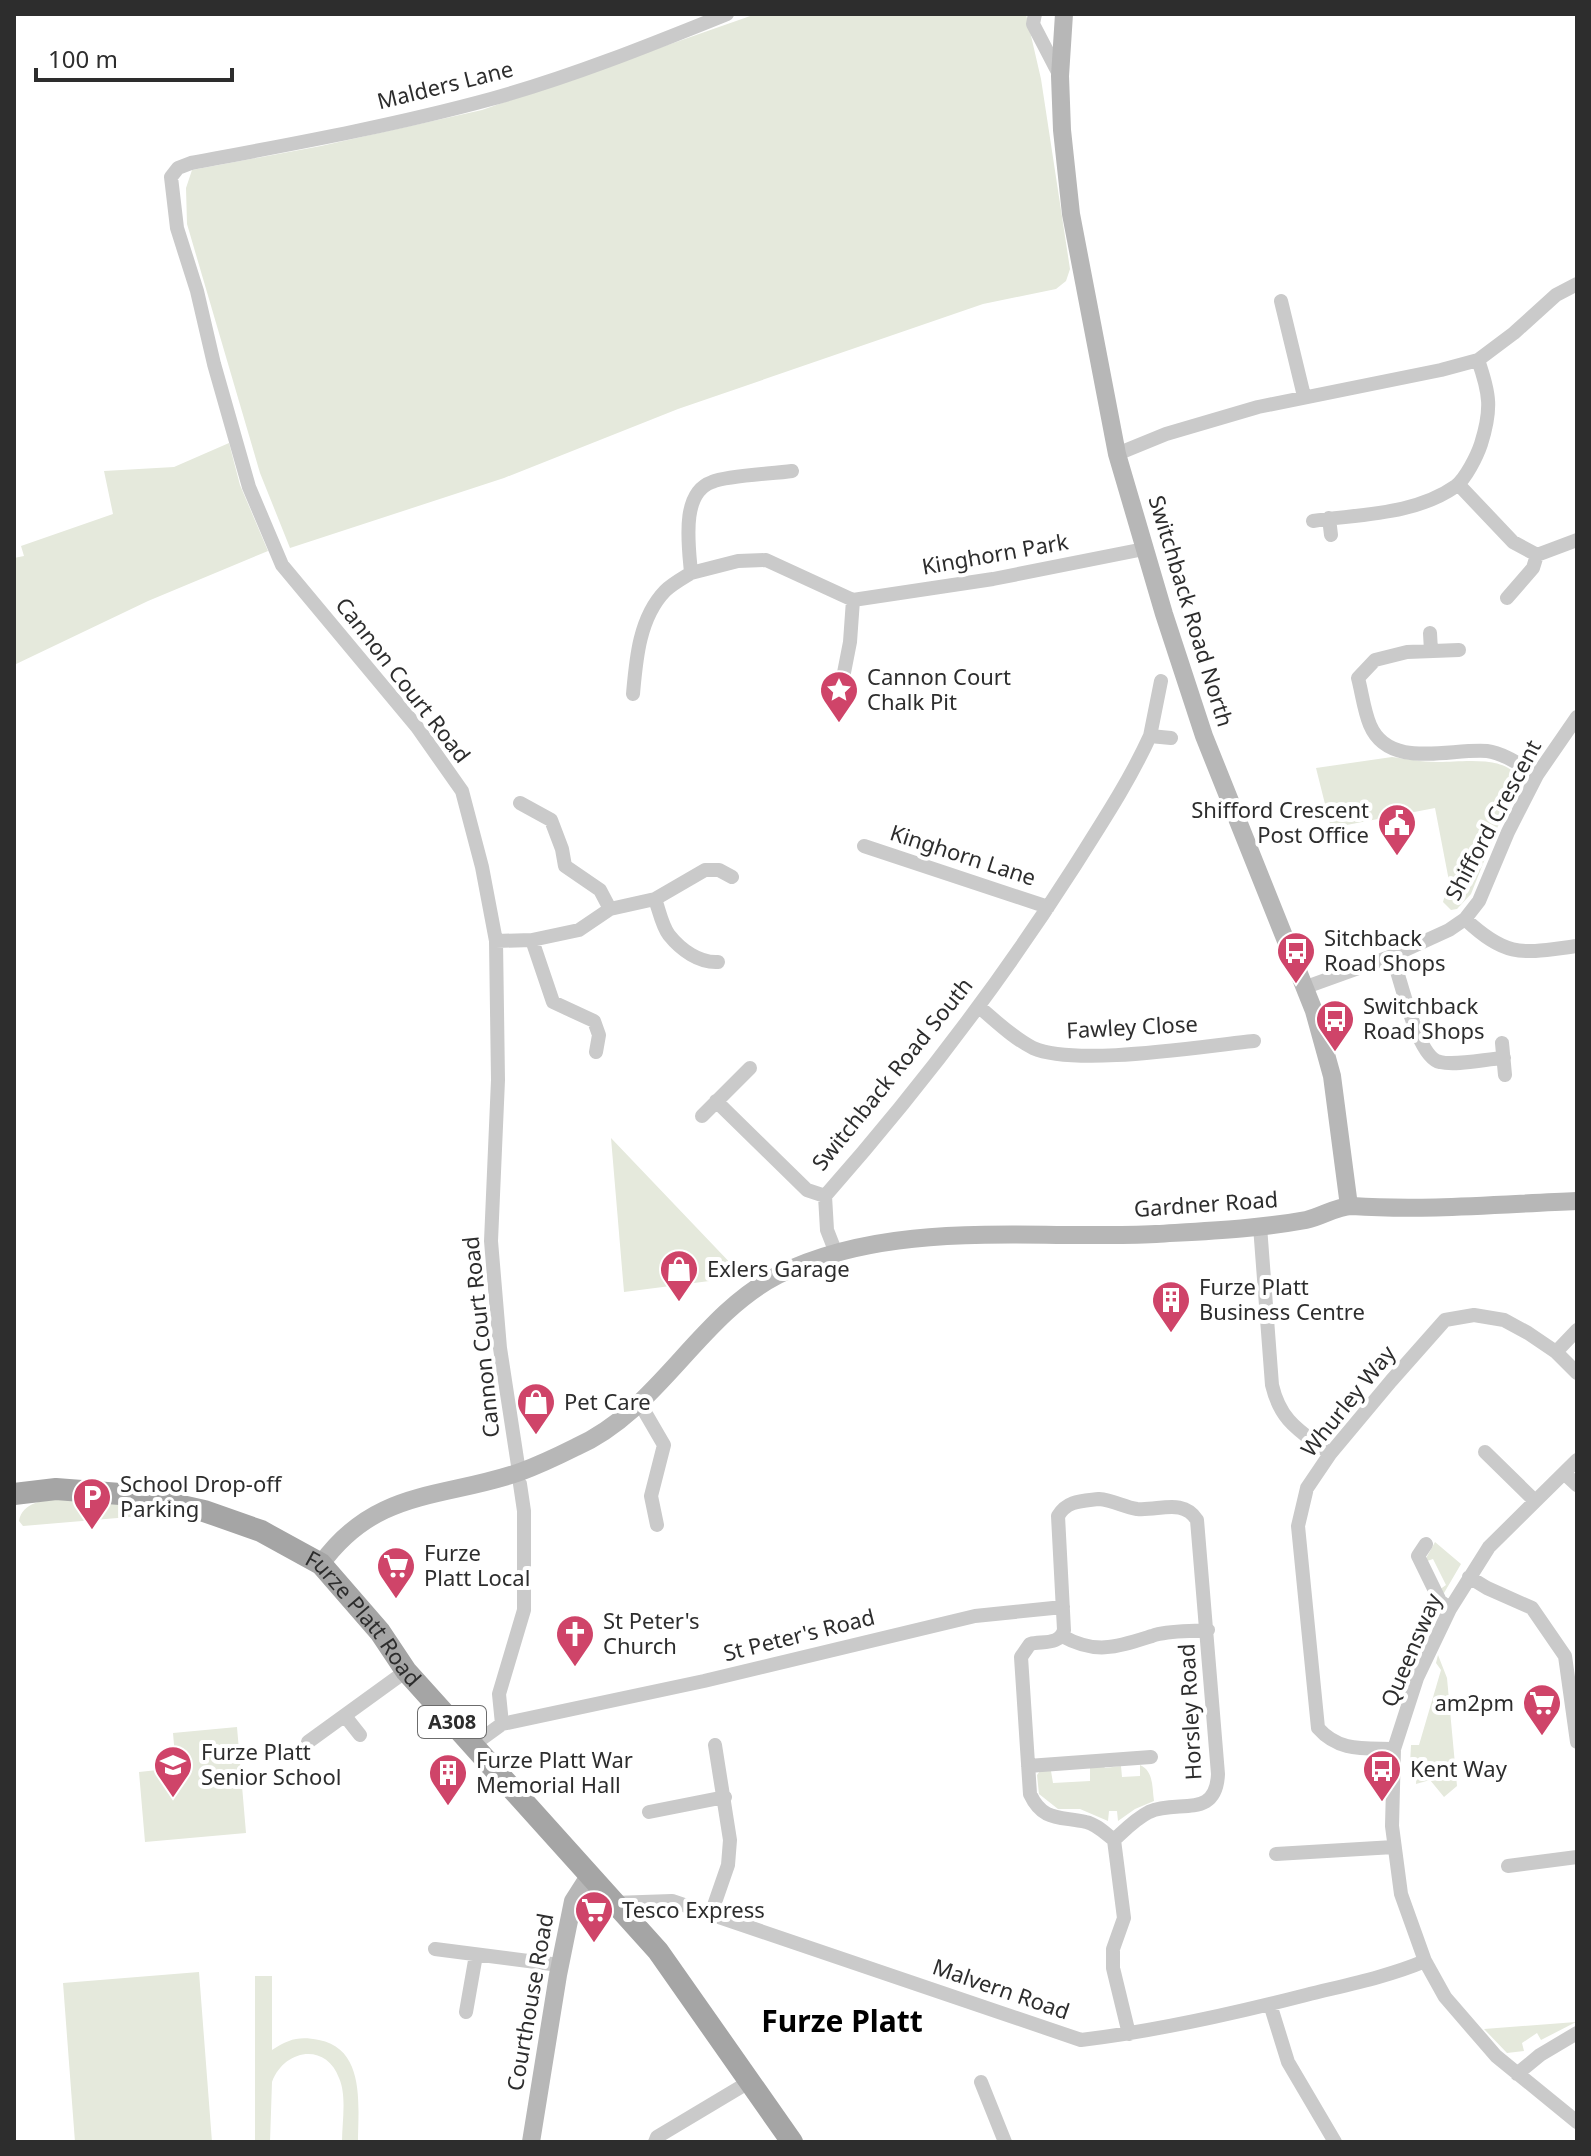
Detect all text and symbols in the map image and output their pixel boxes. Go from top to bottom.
scale bar [36,32,232,82]
text: 100 m [48,42,118,75]
street label: Malders Lane [374,53,516,115]
street label: Switchback Road North [1142,491,1241,730]
street label: Kinghorn Park [919,525,1071,581]
street label: Cannon Court Road [330,590,478,768]
place label: Cannon Court Chalk Pit [867,661,1011,716]
place icon: Cannon Court Chalk Pit [818,669,860,724]
street label: Shifford Crescent [1437,734,1547,905]
place label: Shifford Crescent Post Office [1191,794,1369,849]
public building icon: Shifford Crescent Post Office [1376,802,1418,857]
street label: Kinghorn Lane [887,816,1040,892]
place label: Sitchback Road Shops [1324,922,1446,977]
bus stop icon: Sitchback Road Shops [1275,930,1317,985]
street label: Switchback Road South [804,971,978,1176]
place label: Switchback Road Shops [1363,990,1485,1045]
bus stop icon: Switchback Road Shops [1314,998,1356,1053]
street label: Fawley Close [1066,1008,1198,1044]
street label: Gardner Road [1133,1183,1279,1223]
street label: Cannon Court Road [455,1235,506,1439]
shop icon: Exlers Garage [658,1248,700,1303]
place label: Exlers Garage [707,1253,850,1283]
place label: Furze Platt Business Centre [1199,1271,1365,1326]
building icon: Furze Platt Business Centre [1150,1279,1192,1334]
street label: Whurley Way [1293,1338,1402,1462]
shop icon: Pet Care [515,1381,557,1436]
place label: Pet Care [564,1386,651,1416]
place label: School Drop-off Parking [120,1468,283,1523]
parking icon: School Drop-off Parking [71,1476,113,1531]
place label: Furze Platt Local [424,1537,530,1592]
street label: Furze Platt Road [301,1543,429,1692]
supermarket icon: Furze Platt Local [375,1545,417,1600]
street label: Queensway [1373,1588,1448,1711]
street label: St Peter's Road [720,1601,878,1667]
place label: St Peter's Church [603,1605,700,1660]
church icon: St Peter's Church [554,1613,596,1668]
street label: Horsley Road [1170,1643,1208,1781]
supermarket icon: am2pm [1521,1682,1563,1737]
place label: am2pm [1434,1687,1514,1717]
road number: A308 [418,1706,486,1738]
place label: Furze Platt Senior School [201,1736,341,1791]
school or university icon: Furze Platt Senior School [152,1744,194,1799]
place label: Furze Platt War Memorial Hall [476,1744,633,1799]
bus stop icon: Kent Way [1361,1748,1403,1803]
building icon: Furze Platt War Memorial Hall [427,1752,469,1807]
place label: Kent Way [1410,1753,1508,1783]
supermarket icon: Tesco Express [573,1889,615,1944]
place label: Tesco Express [622,1894,765,1924]
street label: Courthouse Road [499,1911,559,2093]
street label: Malvern Road [929,1951,1074,2025]
district label: Furze Platt [761,2000,923,2041]

